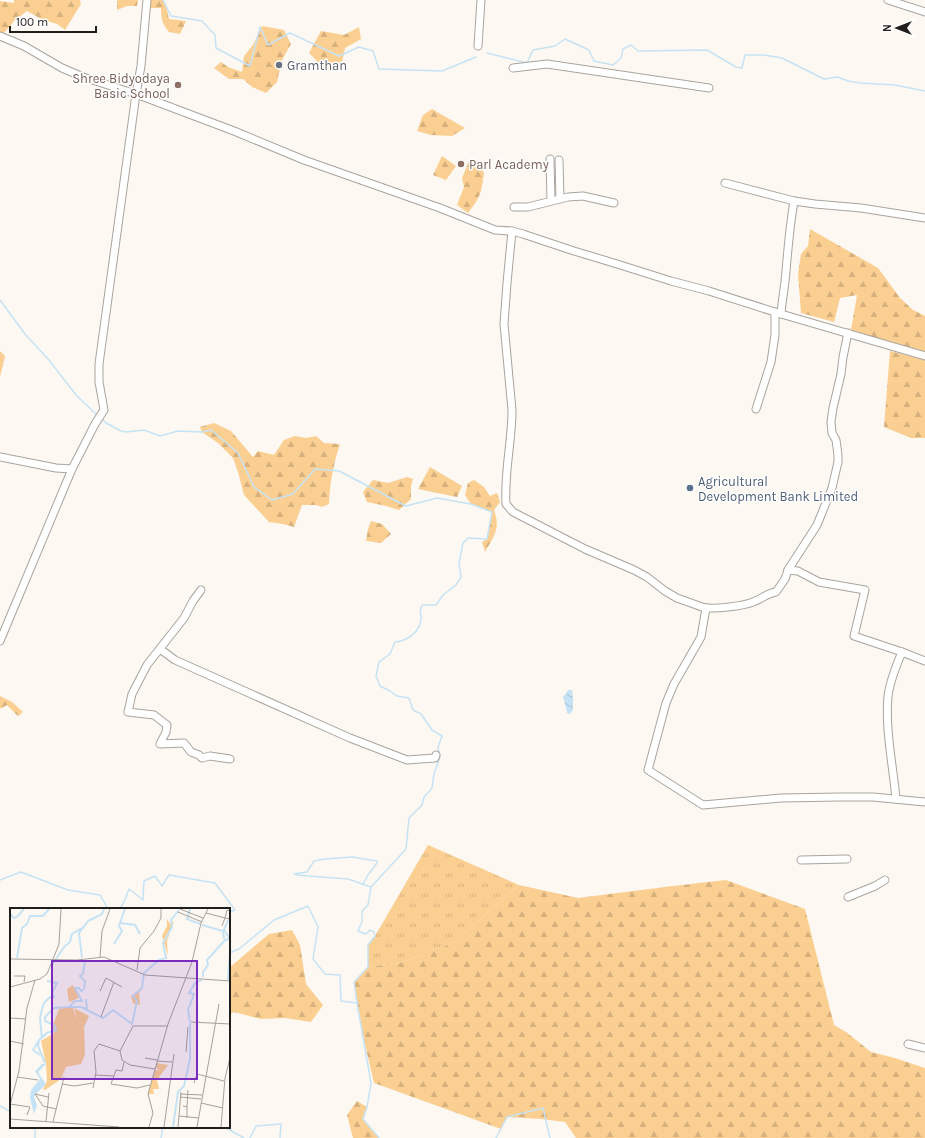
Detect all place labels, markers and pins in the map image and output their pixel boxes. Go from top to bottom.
place label: Gramthan [287,58,347,73]
marker: Gramthan [274,60,284,70]
place label: Shree Bidyodaya Basic School [72,71,170,101]
marker: Shree Bidyodaya Basic School [173,80,183,90]
place label: Parl Academy [469,157,549,172]
marker: Parl Academy [456,159,466,169]
place label: Agricultural Development Bank Limited [698,474,858,504]
marker: Agricultural Development Bank Limited [685,483,695,493]

